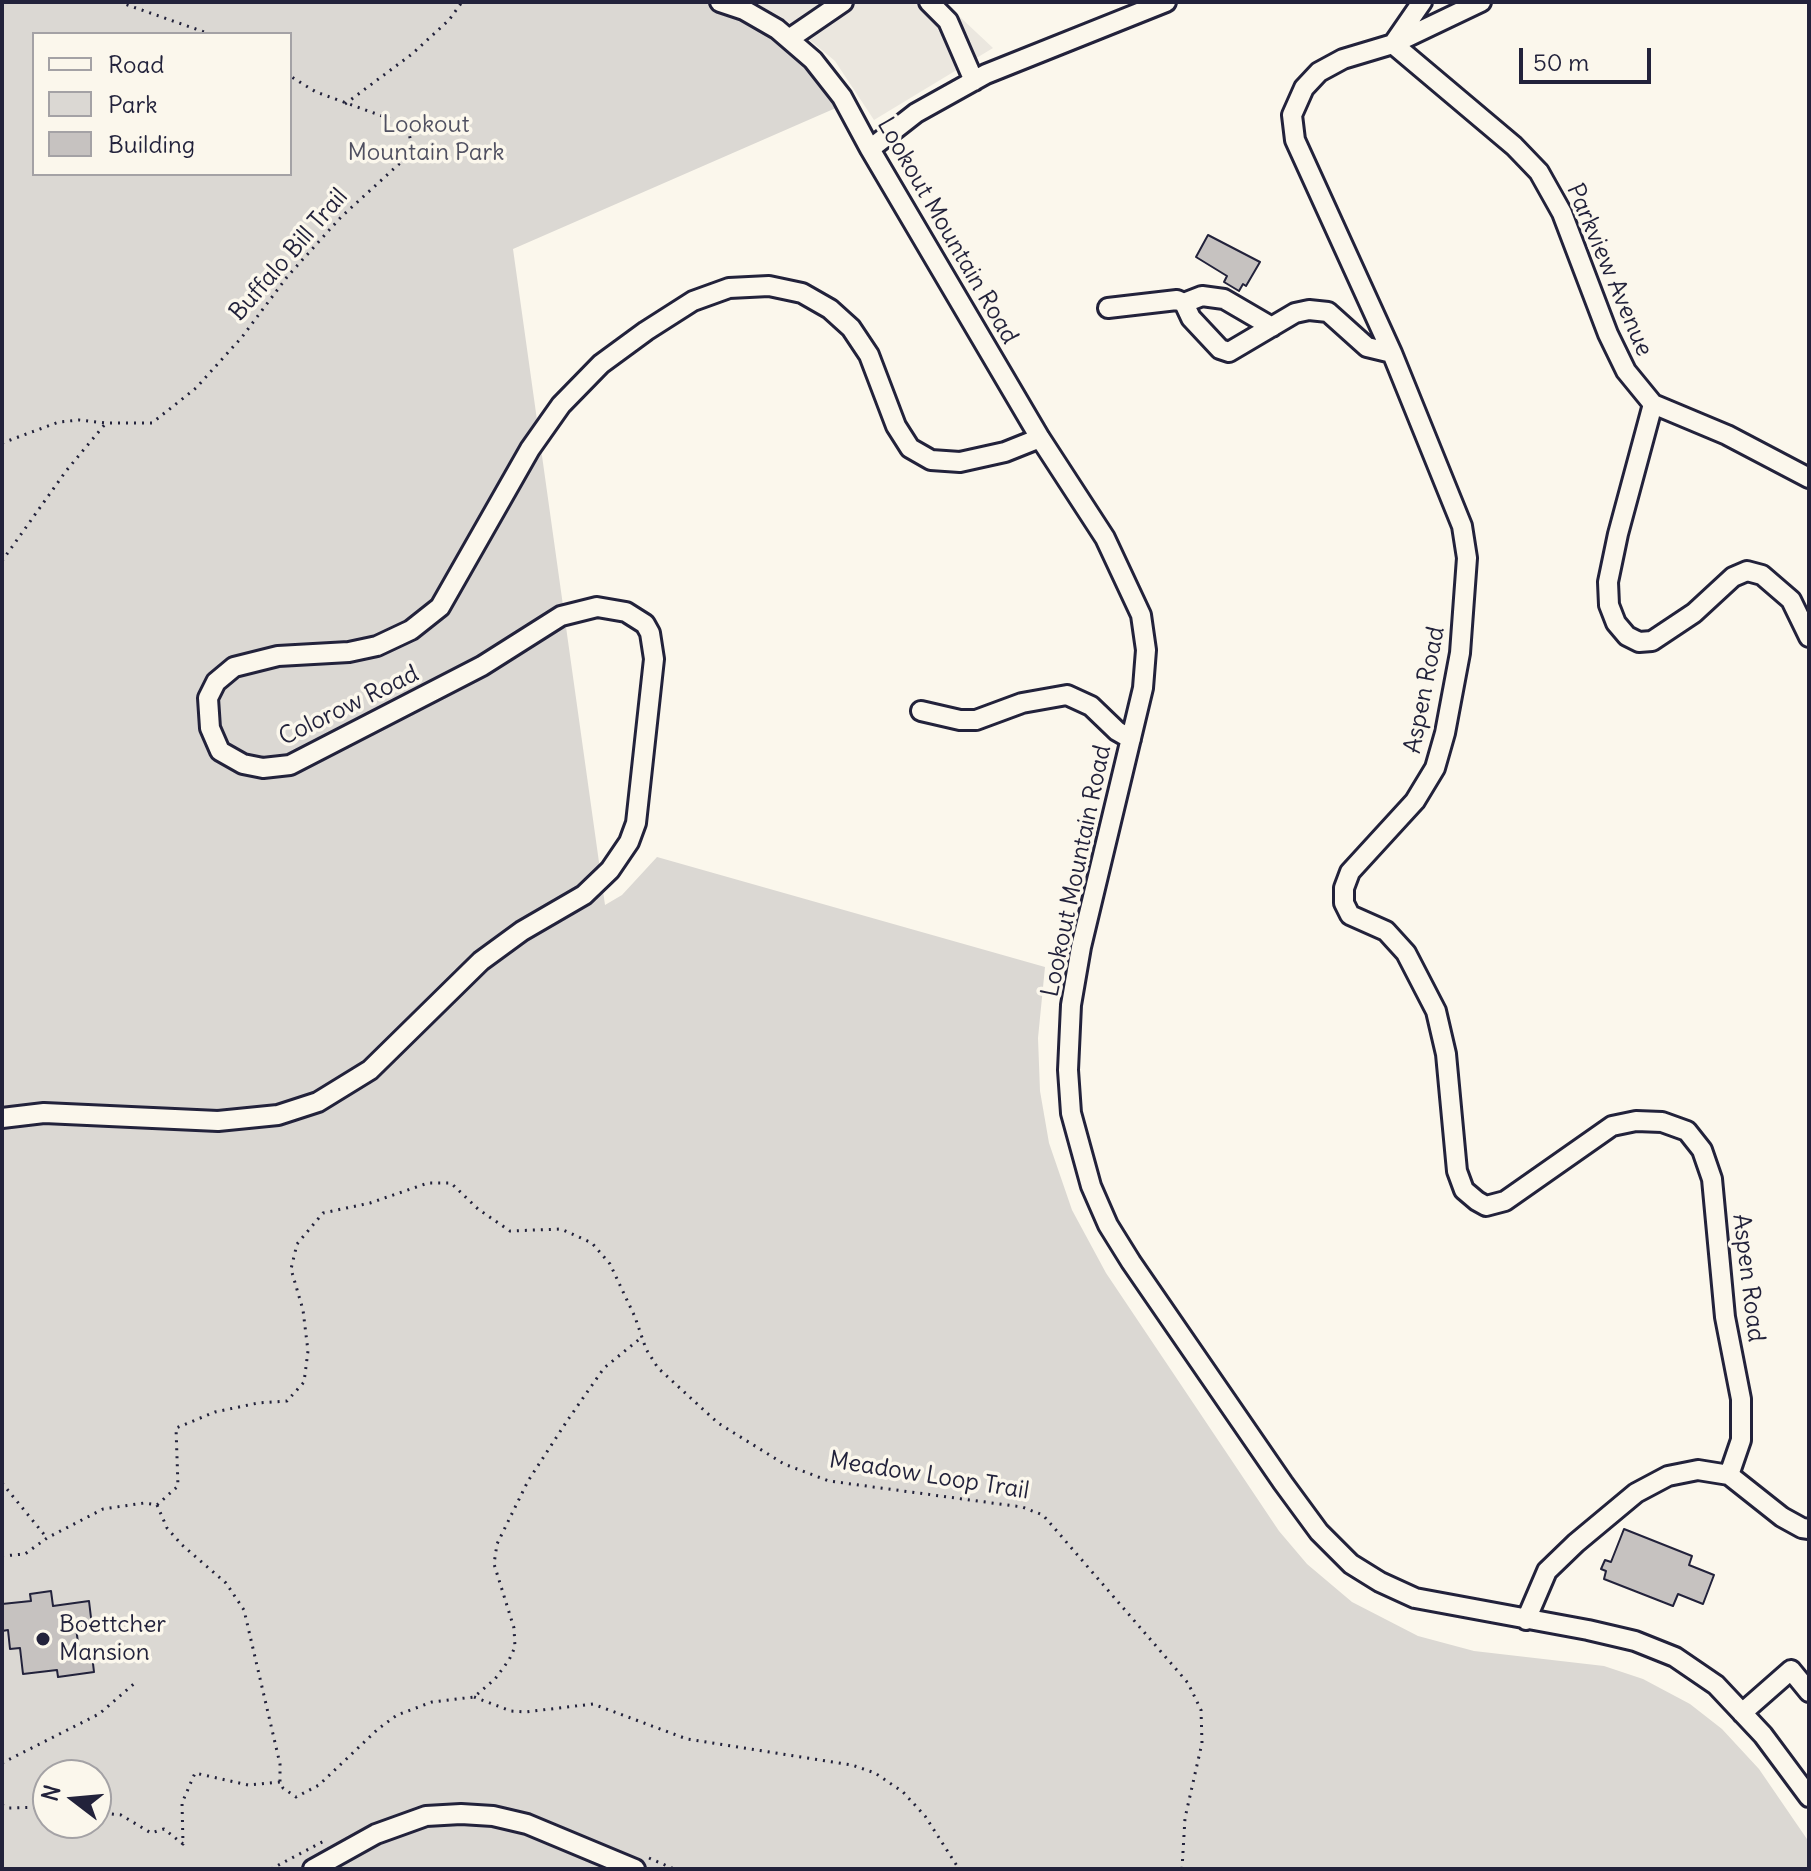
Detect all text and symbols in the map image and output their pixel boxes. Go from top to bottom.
legend [32,32,292,176]
scale bar [1523,32,1655,82]
text: 50 m [1533,47,1589,77]
text: Road [108,49,164,79]
text: Park [108,89,158,119]
park label: Lookout Mountain Park [348,111,504,167]
street label: Lookout Mountain Road [870,113,1024,349]
text: Building [108,129,195,159]
street label: Parkview Avenue [1560,179,1658,361]
street label: Buffalo Bill Trail [224,183,354,327]
street label: Aspen Road [1399,624,1451,756]
street label: Colorow Road [274,660,424,752]
street label: Lookout Mountain Road [1036,742,1118,1000]
street label: Aspen Road [1726,1212,1770,1344]
street label: Meadow Loop Trail [827,1446,1031,1506]
place label: Boettcher Mansion [59,1611,166,1667]
marker: Boettcher Mansion [34,1630,52,1648]
north arrow [32,1759,112,1839]
text: N [35,1782,66,1804]

